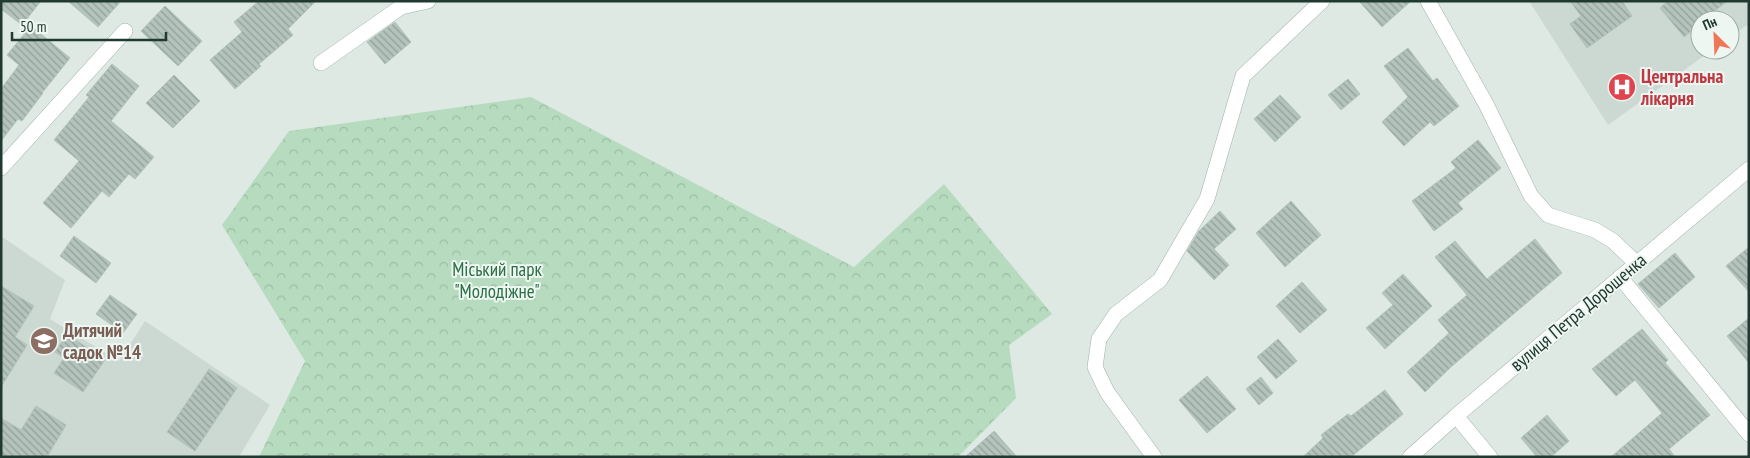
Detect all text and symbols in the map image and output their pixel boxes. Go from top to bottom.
scale bar [12,10,166,42]
north arrow [1690,10,1740,60]
text: Пн [1700,12,1720,34]
text: 50 m [20,17,46,36]
place label: Центральна лікарня [1640,64,1723,110]
hospital icon: Центральна лікарня [1607,72,1637,102]
street label: вулиця Петра Дорошенка [1505,248,1651,376]
park label: Міський парк "Молодіжне" [452,257,542,303]
place label: Дитячий садок №14 [63,318,141,364]
school or university icon: Дитячий садок №14 [29,326,59,356]

